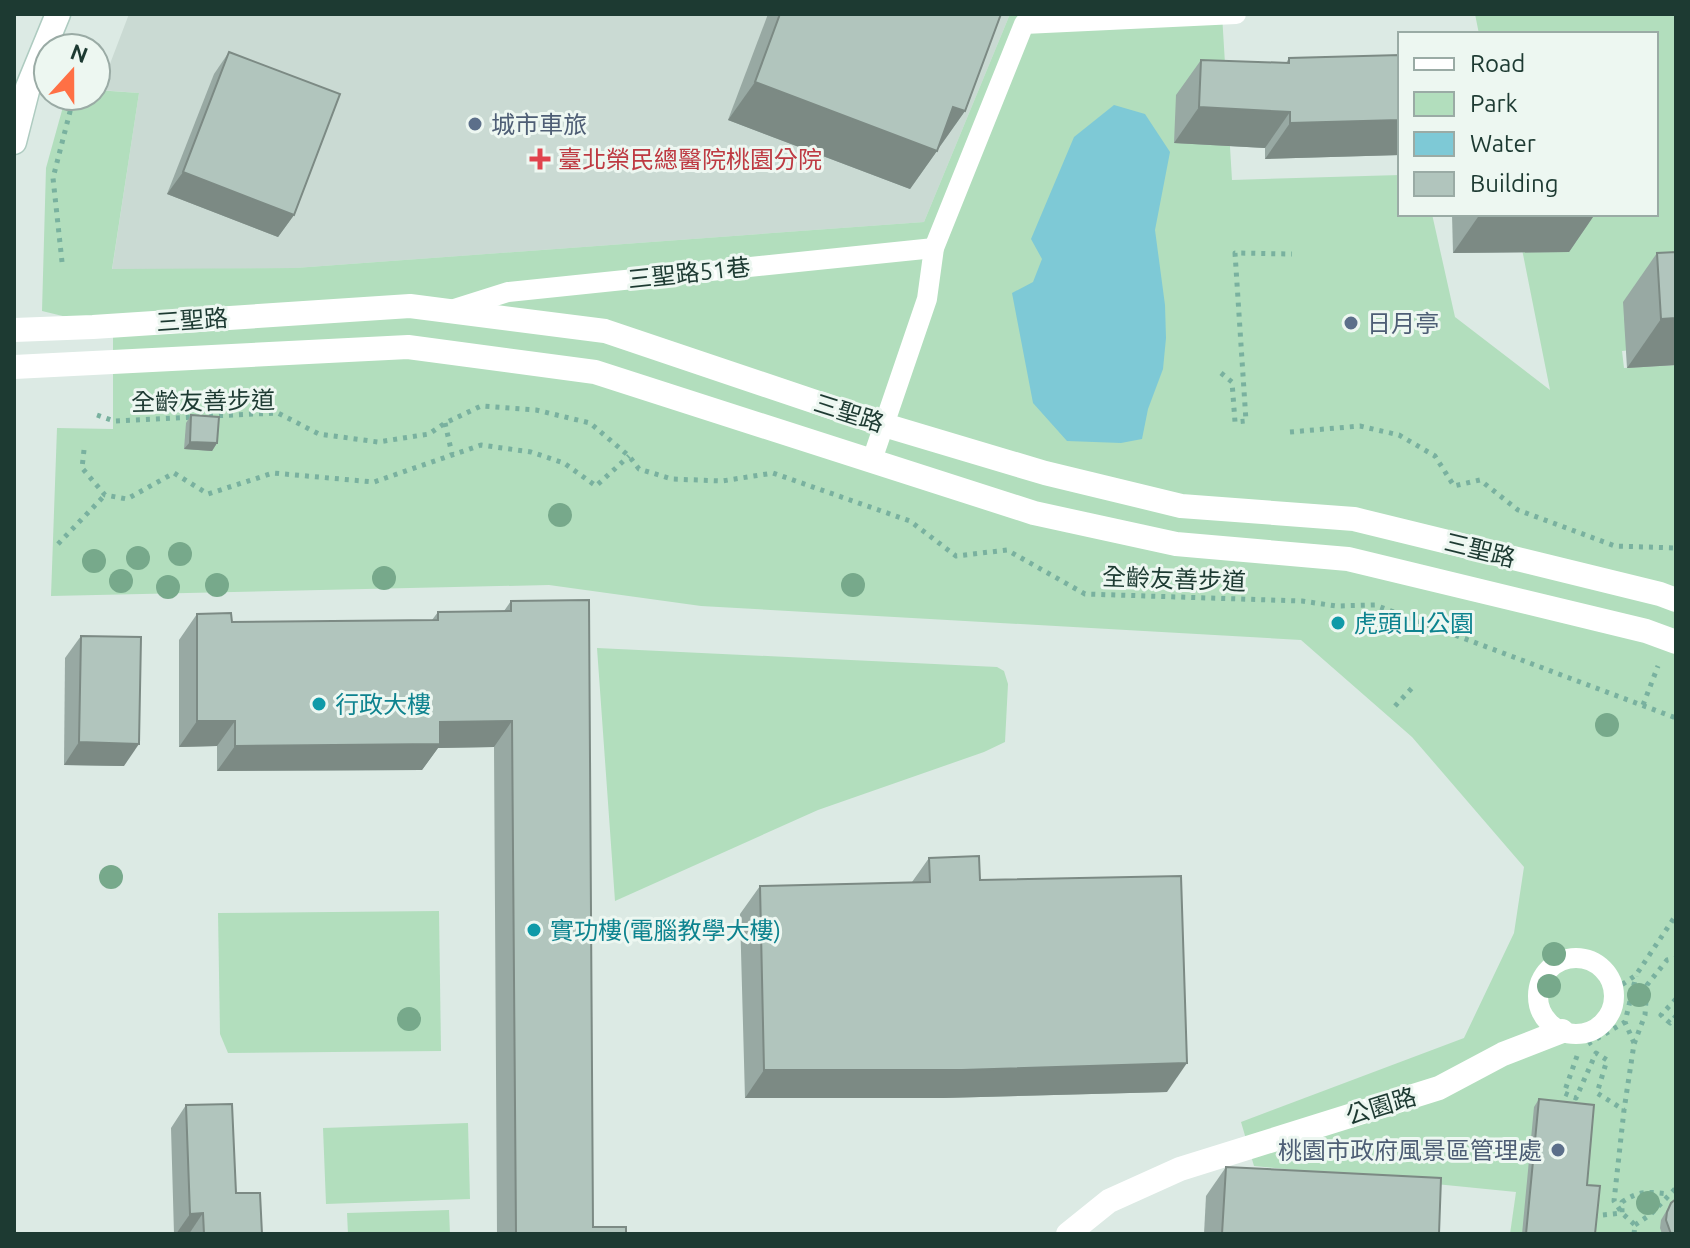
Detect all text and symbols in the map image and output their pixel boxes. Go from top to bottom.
north arrow [32,32,112,112]
legend [1398,32,1658,216]
text: N [67,38,91,67]
text: Road [1470,50,1525,77]
text: Park [1470,90,1518,117]
place label: 城市車旅 [491,111,587,138]
marker: 城市車旅 [466,115,484,133]
text: Water [1470,130,1536,157]
place label: 臺北榮民總醫院桃園分院 [558,146,822,173]
marker: 臺北榮民總醫院桃園分院 [529,148,551,170]
text: Building [1470,170,1558,197]
street label: 三聖路51巷 [626,253,752,293]
street label: 三聖路 [155,304,229,336]
place label: 日月亭 [1367,310,1439,337]
marker: 日月亭 [1342,314,1360,332]
street label: 全齡友善步道 [131,386,275,416]
street label: 三聖路 [811,389,887,437]
street label: 三聖路 [1442,528,1518,572]
street label: 全齡友善步道 [1102,563,1246,595]
place label: 虎頭山公園 [1354,610,1474,637]
marker: 虎頭山公園 [1329,614,1347,632]
place label: 行政大樓 [335,691,431,718]
marker: 行政大樓 [310,695,328,713]
place label: 實功樓(電腦教學大樓) [550,917,781,944]
marker: 實功樓(電腦教學大樓) [525,921,543,939]
street label: 公園路 [1343,1083,1419,1129]
place label: 桃園市政府風景區管理處 [1278,1137,1542,1164]
marker: 桃園市政府風景區管理處 [1549,1141,1567,1159]

